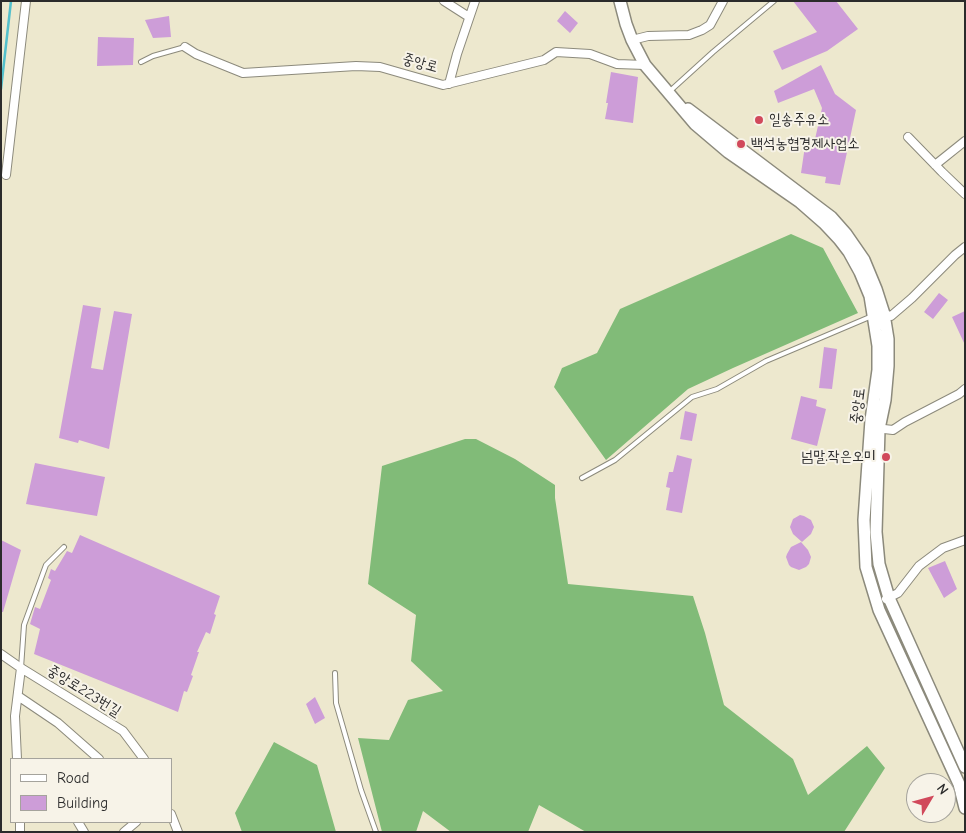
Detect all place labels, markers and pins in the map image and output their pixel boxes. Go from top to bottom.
place label: 일송주유소 [769,111,829,129]
marker: 일송주유소 [753,114,765,126]
place label: 백석농협경제사업소 [751,135,860,153]
marker: 백석농협경제사업소 [735,138,747,150]
place label: 넘말.작은오미 [801,448,876,466]
marker: 넘말.작은오미 [880,451,892,463]

